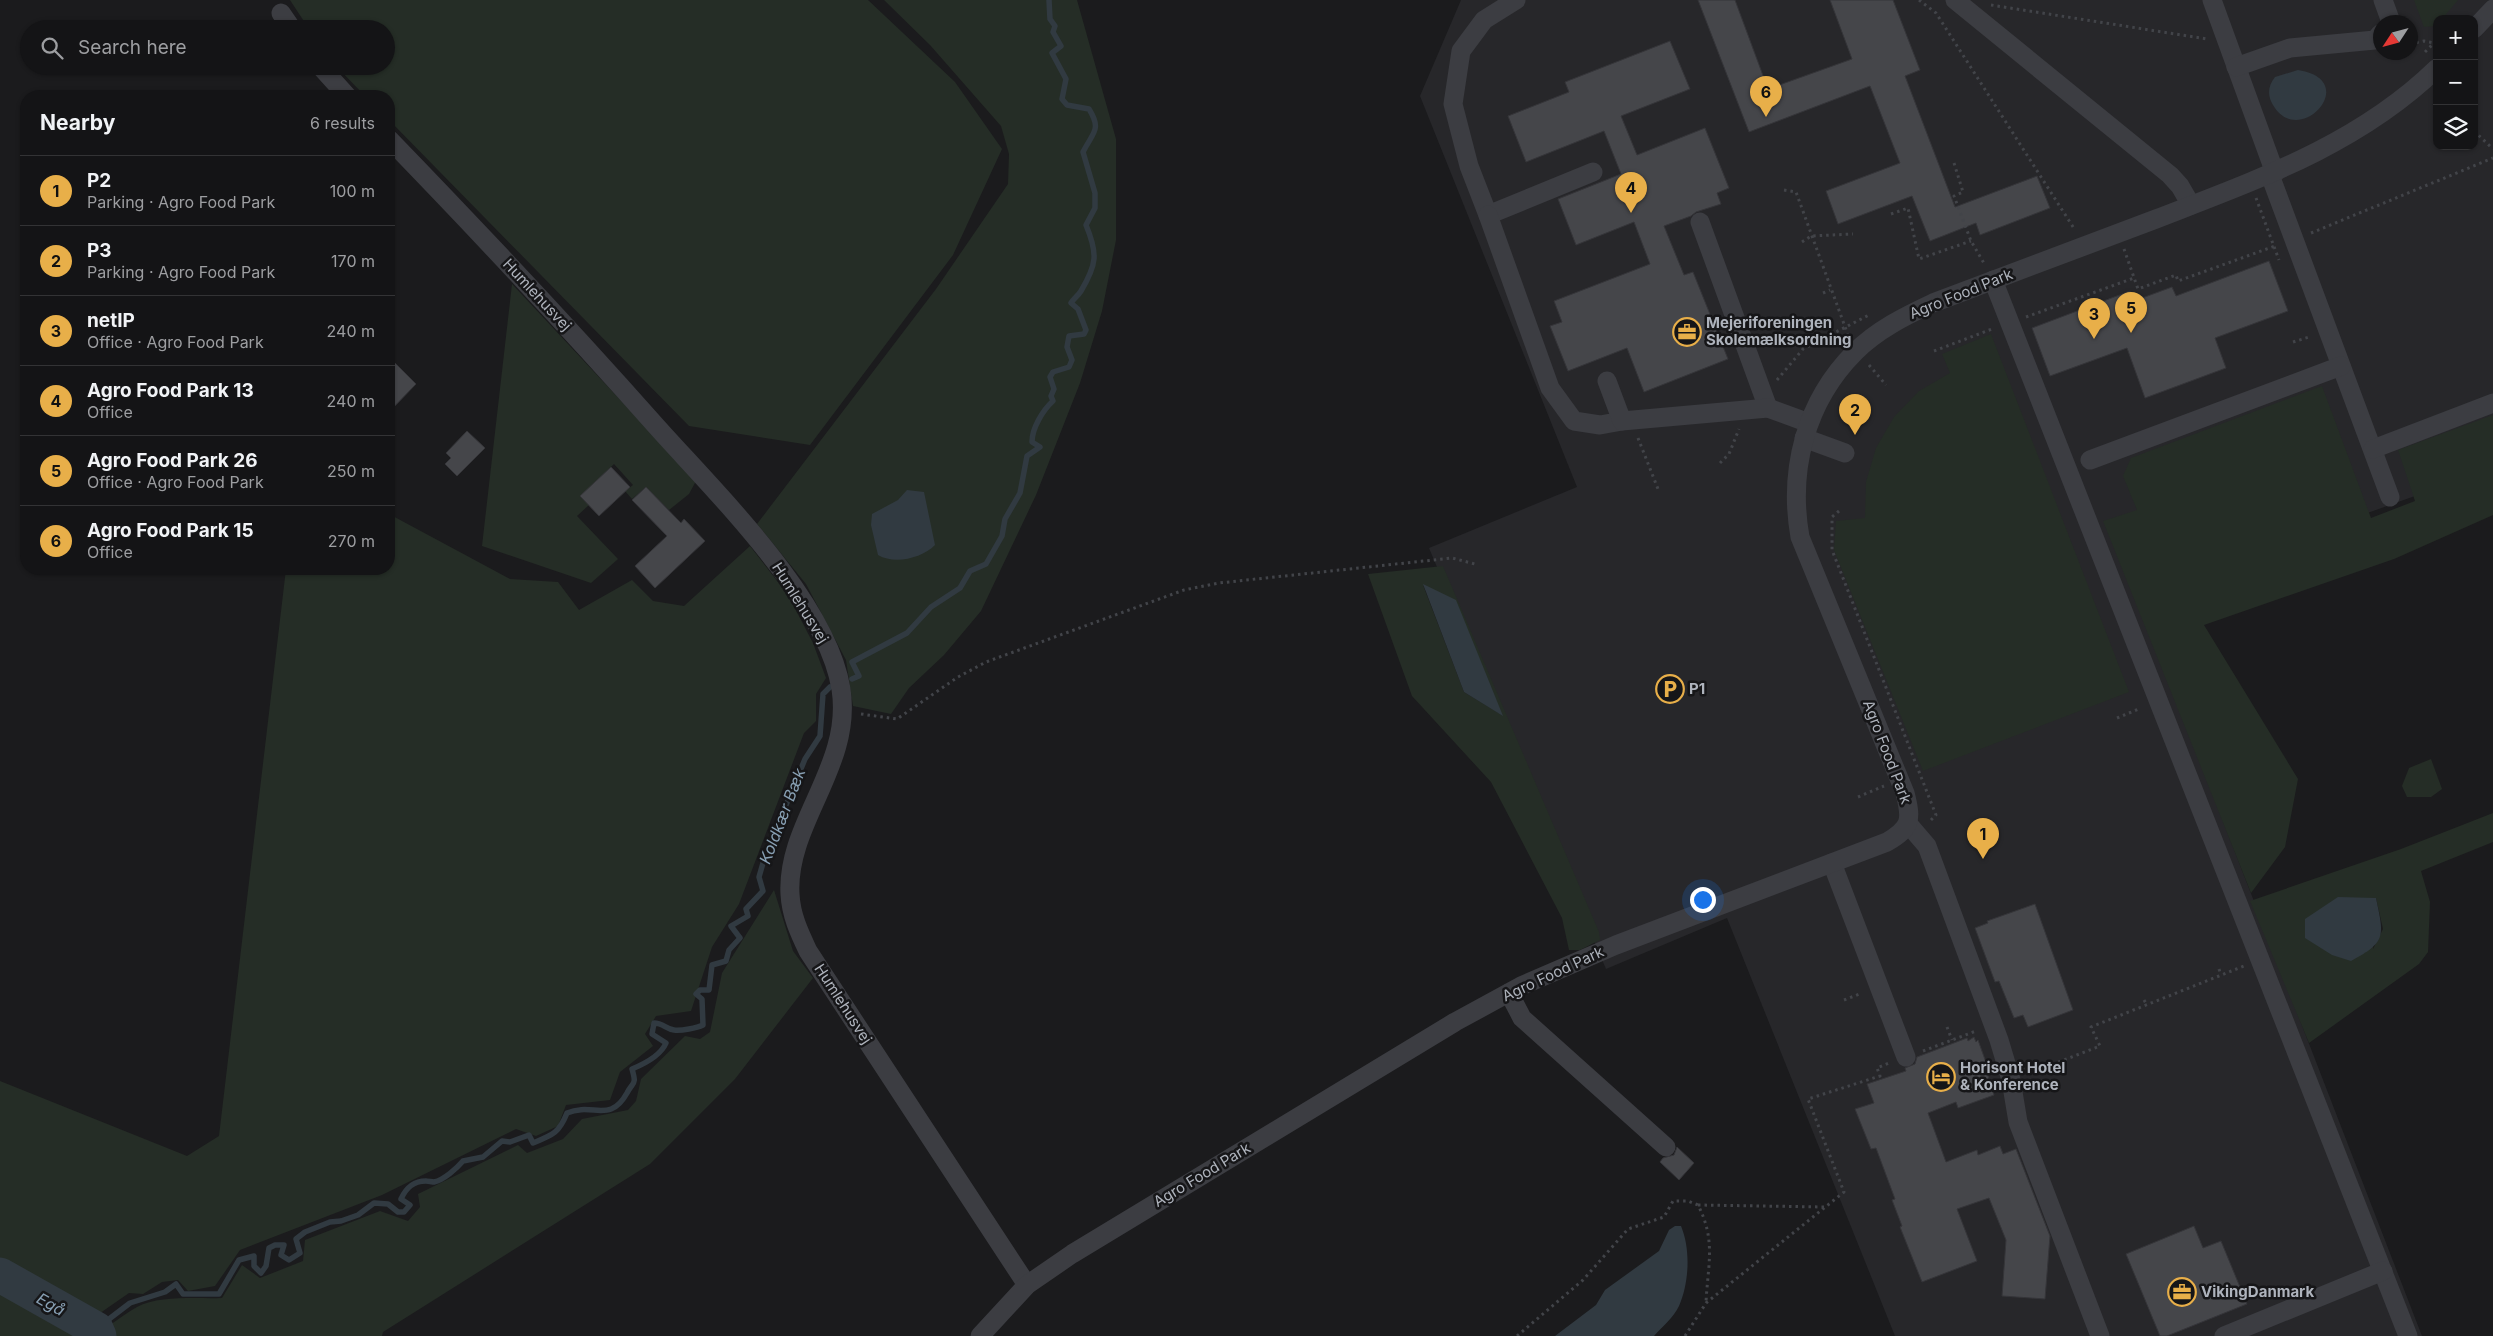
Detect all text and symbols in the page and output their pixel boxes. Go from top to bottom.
north arrow [2373,15,2418,60]
map controls [2433,15,2478,150]
button: + [2433,15,2478,60]
search box [20,20,395,75]
icon: search [38,34,66,62]
text: Search here [78,36,187,59]
button: − [2433,60,2478,105]
pin: 6 [1750,76,1782,117]
button: layers [2433,105,2478,150]
text: Nearby [40,110,115,135]
text: 6 results [310,113,375,133]
text: P2 [87,169,111,192]
pin: 4 [1615,172,1647,213]
text: 1 [53,181,59,201]
text: 100 m [330,181,375,201]
text: Parking · Agro Food Park [87,192,275,212]
text: P3 [87,239,112,262]
text: 2 [51,251,61,271]
text: 170 m [331,251,375,271]
street label: Humlehusvej [499,255,576,335]
text: Parking · Agro Food Park [87,262,275,282]
street label: Agro Food Park [1906,264,2016,323]
pin: 5 [2115,292,2147,333]
pin: 3 [2078,298,2110,339]
text: netIP [87,309,135,332]
place label: Mejeriforeningen Skolemælksordning [1706,313,1852,349]
office icon: Mejeriforeningen Skolemælksordning [1672,317,1702,347]
text: 3 [51,321,61,341]
text: 240 m [327,321,375,341]
text: Office · Agro Food Park [87,332,264,352]
text: Agro Food Park 13 [87,379,254,402]
text: 4 [51,391,61,411]
text: 240 m [327,391,375,411]
pin: 2 [1839,394,1871,435]
text: Office [87,402,133,422]
text: Agro Food Park 26 [87,449,258,472]
text: 5 [51,461,61,481]
text: 250 m [327,461,375,481]
text: Office · Agro Food Park [87,472,264,492]
text: Agro Food Park 15 [87,519,254,542]
text: 6 [51,531,61,551]
text: 270 m [328,531,375,551]
text: Office [87,542,133,562]
street label: Humlehusvej [768,559,833,647]
parking icon: P1 [1655,674,1685,704]
place label: P1 [1689,679,1705,698]
street label: Agro Food Park [1859,697,1916,807]
water label: Koldkær Bæk [755,765,810,867]
pin: 1 [1967,818,1999,859]
your location [1690,887,1716,913]
street label: Agro Food Park [1499,941,1607,1005]
street label: Humlehusvej [810,960,876,1047]
place label: Horisont Hotel & Konference [1960,1058,2065,1094]
hotel icon: Horisont Hotel & Konference [1926,1062,1956,1092]
street label: Agro Food Park [1150,1138,1254,1211]
office icon: VikingDanmark [2167,1277,2197,1307]
place label: VikingDanmark [2201,1282,2314,1301]
water label: Egå [33,1288,69,1320]

